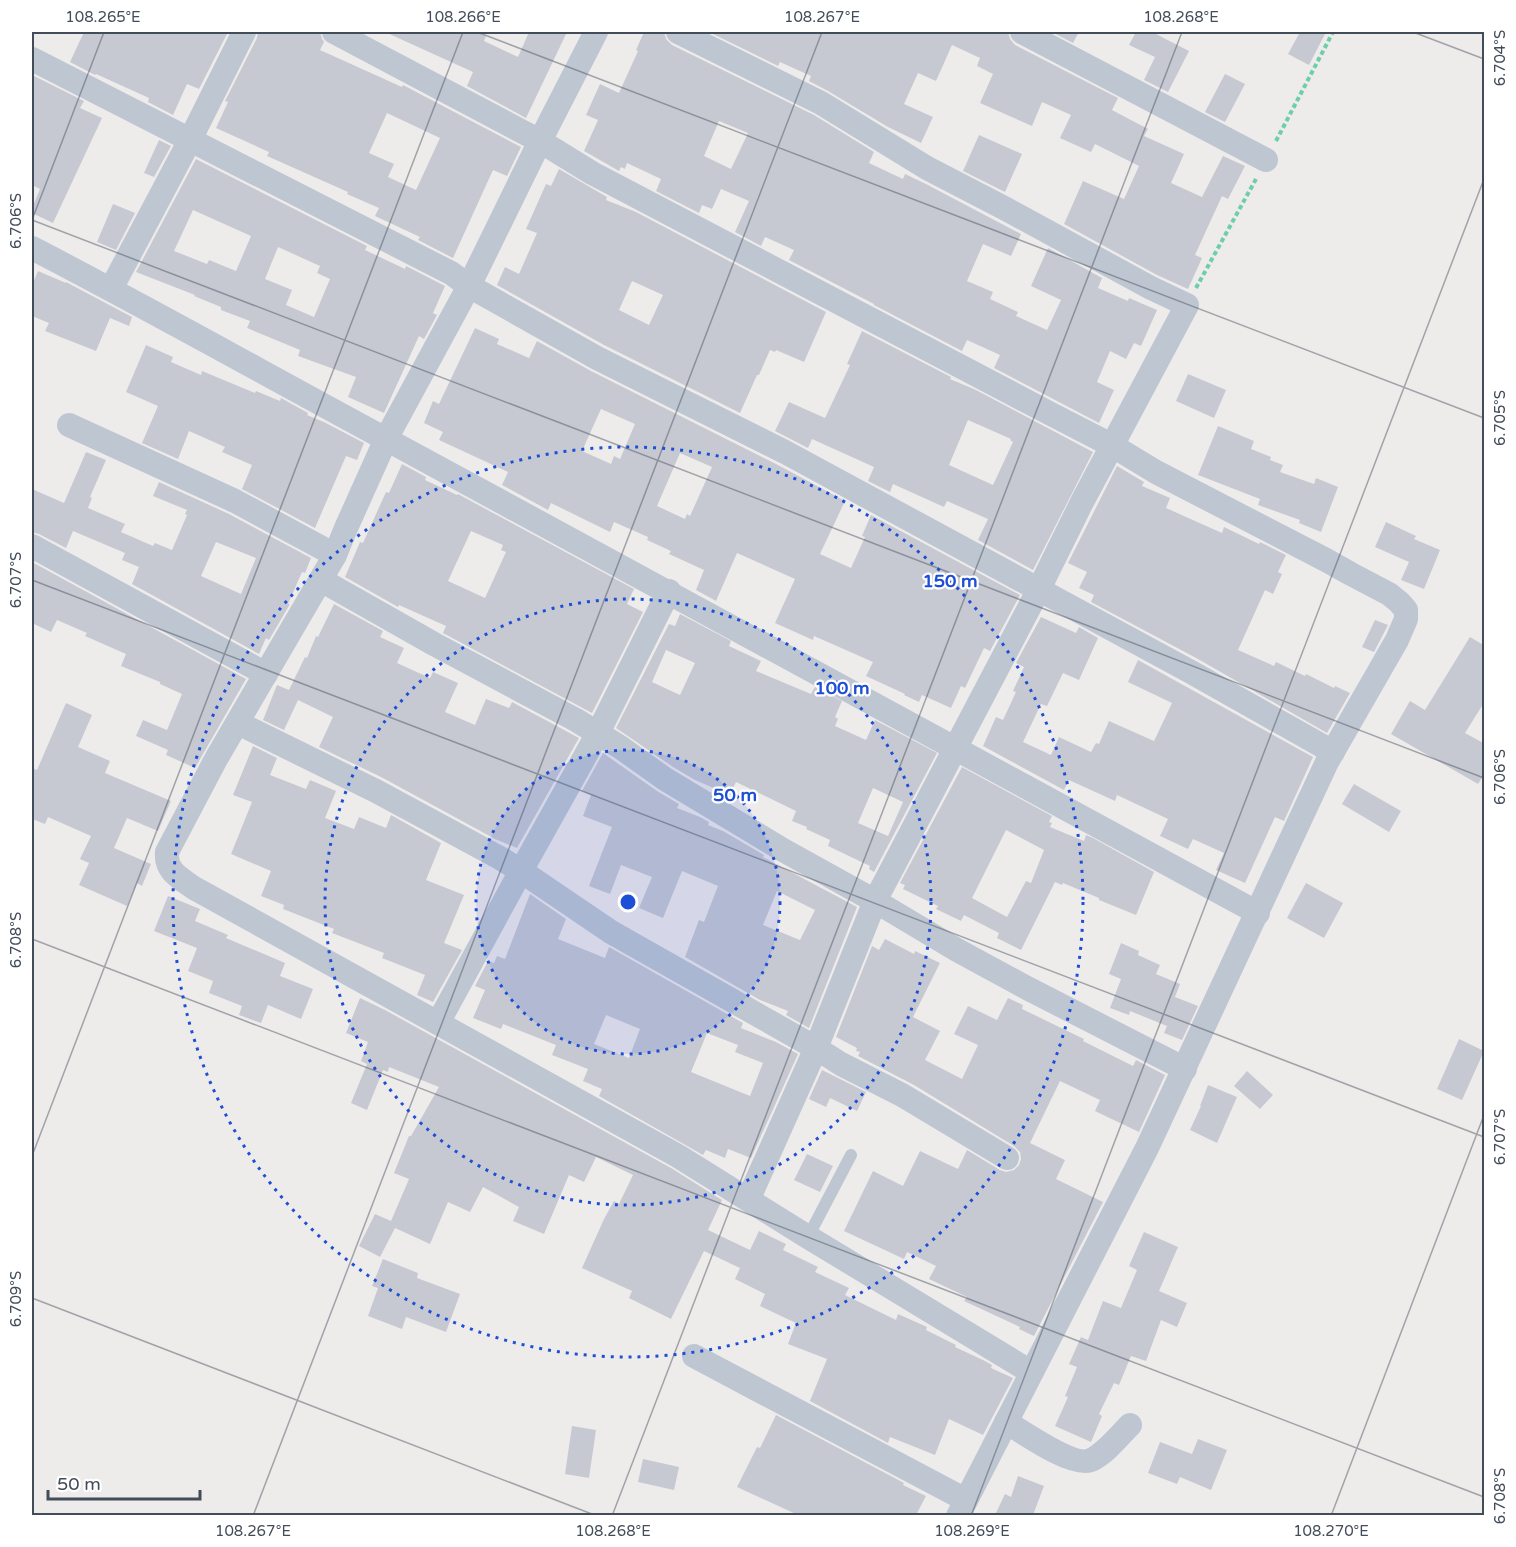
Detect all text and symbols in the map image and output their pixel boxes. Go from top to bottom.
text: 108.265°E [65,8,141,26]
text: 108.266°E [425,8,501,26]
text: 108.267°E [784,8,860,26]
text: 108.268°E [1143,8,1219,26]
text: 6.704°S [1491,30,1509,86]
text: 6.706°S [7,193,25,249]
text: 6.705°S [1491,390,1509,446]
text: 6.707°S [7,552,25,608]
text: 150 m [922,570,978,592]
text: 100 m [814,677,870,699]
text: 6.706°S [1491,749,1509,805]
text: 50 m [713,784,757,806]
centre of rings [618,892,638,912]
text: 6.708°S [7,912,25,968]
text: 6.707°S [1491,1109,1509,1165]
text: 6.709°S [7,1271,25,1327]
scale bar [48,1463,200,1501]
text: 6.708°S [1491,1468,1509,1524]
text: 50 m [57,1473,101,1495]
text: 108.267°E [215,1522,291,1540]
text: 108.268°E [575,1522,651,1540]
text: 108.269°E [934,1522,1010,1540]
text: 108.270°E [1293,1522,1369,1540]

